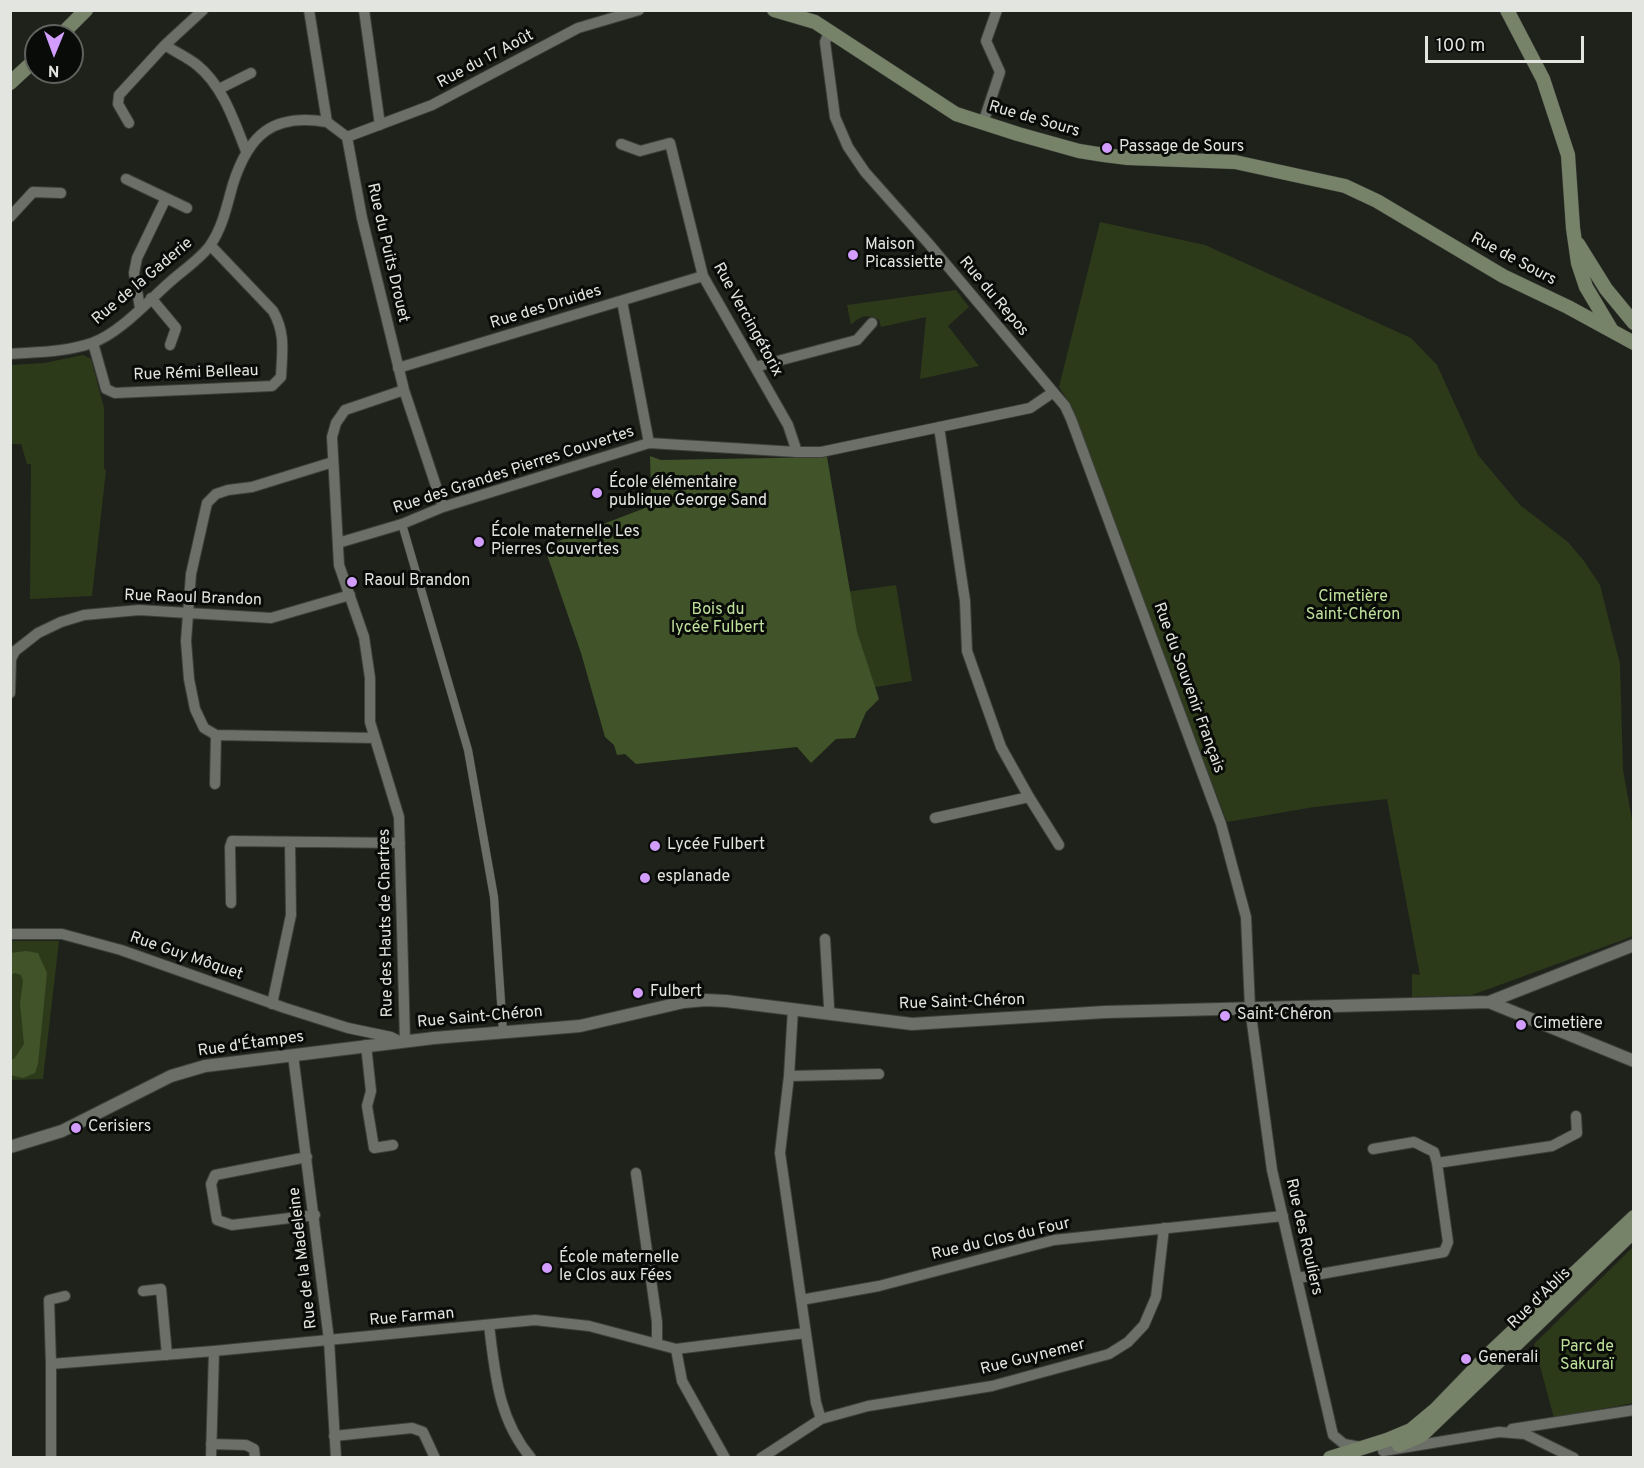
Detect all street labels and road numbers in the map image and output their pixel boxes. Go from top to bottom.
street label: Rue du 17 Août [435,27,537,93]
street label: Rue de Sours [986,98,1082,142]
street label: Rue du Puits Drouet [362,181,412,325]
street label: Rue de Sours [1467,229,1559,291]
street label: Rue de la Gaderie [89,234,197,330]
street label: Rue du Repos [954,253,1032,341]
street label: Rue Vercingétorix [708,260,786,380]
street label: Rue des Druides [488,282,604,334]
street label: Rue Rémi Belleau [133,362,259,386]
street label: Rue des Grandes Pierres Couvertes [391,423,637,519]
street label: Rue Raoul Brandon [124,587,262,611]
street label: Rue du Souvenir Français [1148,600,1228,776]
street label: Rue des Hauts de Chartres [376,828,398,1018]
street label: Rue Guy Môquet [127,929,245,985]
street label: Rue Saint-Chéron [899,991,1025,1015]
street label: Rue Saint-Chéron [416,1003,544,1033]
street label: Rue d'Étampes [197,1028,305,1062]
street label: Rue des Rouliers [1280,1177,1326,1297]
street label: Rue de la Madeleine [286,1186,322,1330]
street label: Rue du Clos du Four [930,1215,1072,1265]
street label: Rue d'Ablis [1505,1264,1575,1334]
street label: Rue Farman [369,1305,455,1331]
street label: Rue Guynemer [979,1336,1087,1380]

